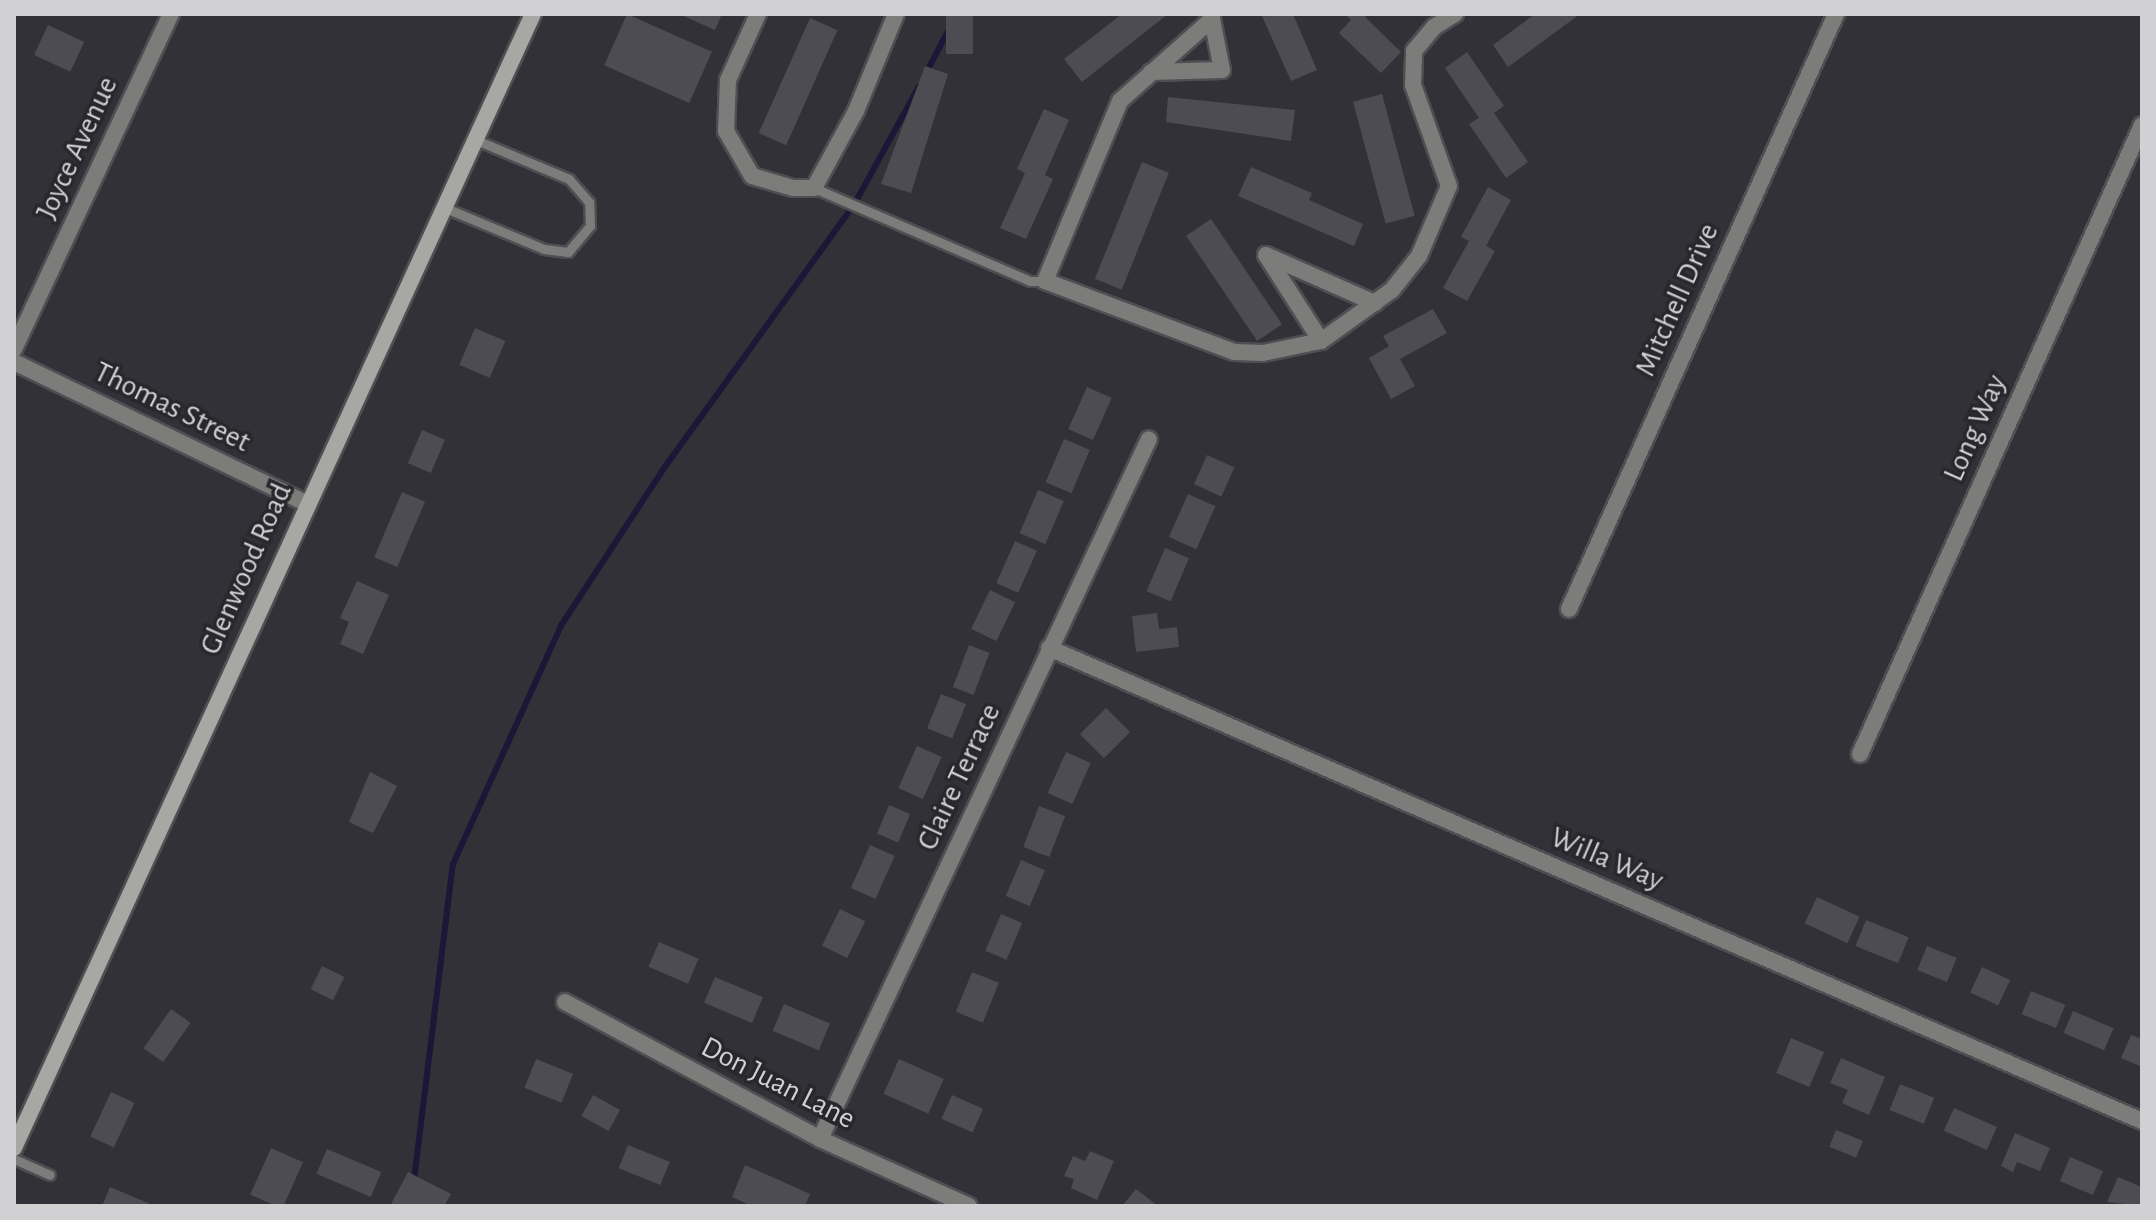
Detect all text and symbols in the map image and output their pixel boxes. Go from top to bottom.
street label: Joyce Avenue [28,71,126,225]
street label: Mitchell Drive [1627,218,1727,382]
street label: Thomas Street [88,354,256,460]
street label: Long Way [1936,369,2014,487]
street label: Glenwood Road [192,478,300,660]
street label: Claire Terrace [909,698,1009,856]
street label: Willa Way [1545,819,1669,899]
street label: Don Juan Lane [695,1029,861,1137]

